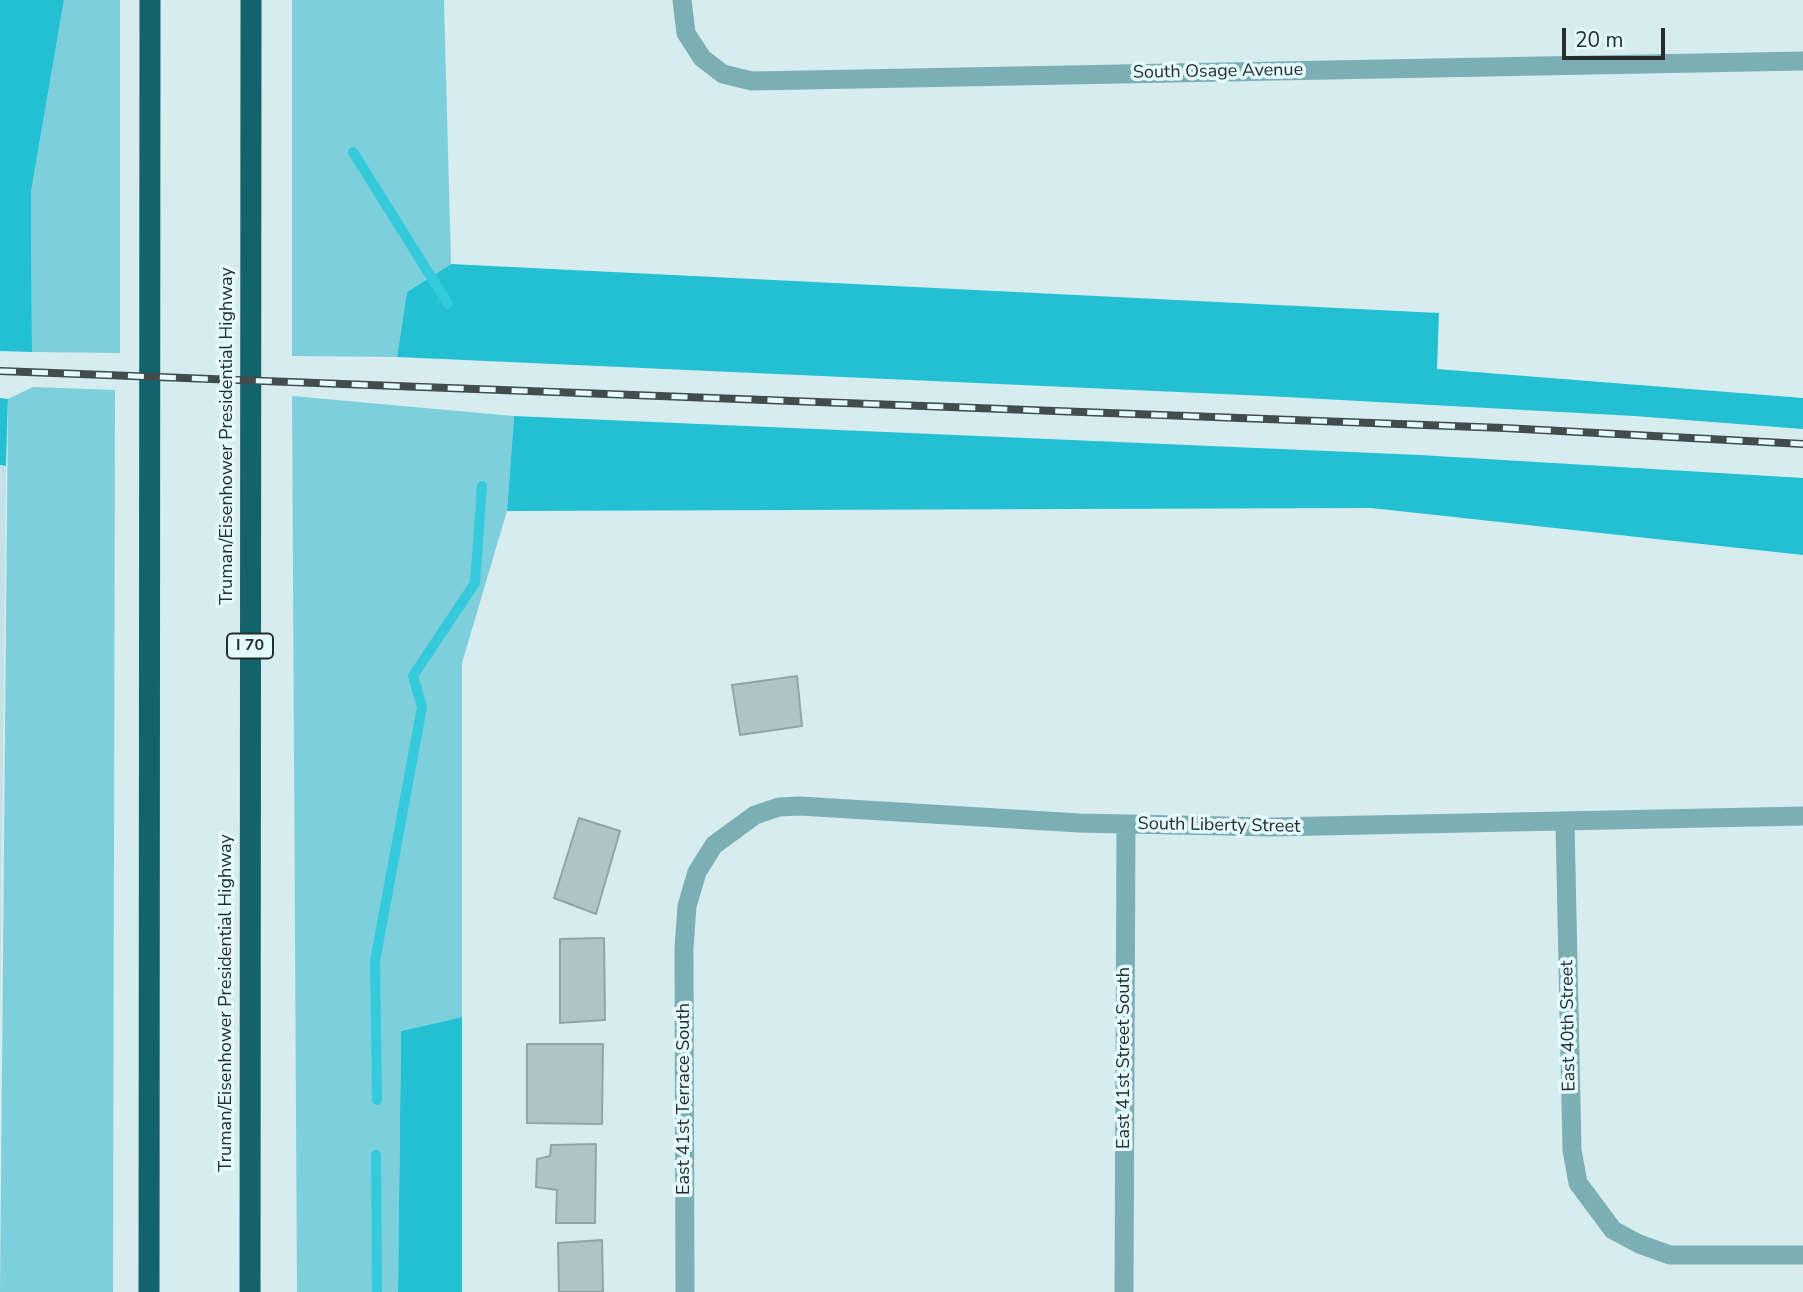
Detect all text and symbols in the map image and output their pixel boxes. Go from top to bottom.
scale bar [1565,14,1668,58]
text: 20 m [1575,26,1624,54]
street label: South Osage Avenue [1133,60,1303,84]
street label: Truman/Eisenhower Presidential Highway [217,267,239,605]
road number: I 70 [227,634,273,659]
street label: South Liberty Street [1137,814,1301,838]
street label: Truman/Eisenhower Presidential Highway [216,834,238,1172]
street label: East 40th Street [1557,960,1581,1092]
street label: East 41st Street South [1114,967,1136,1149]
street label: East 41st Terrace South [674,1003,696,1195]

